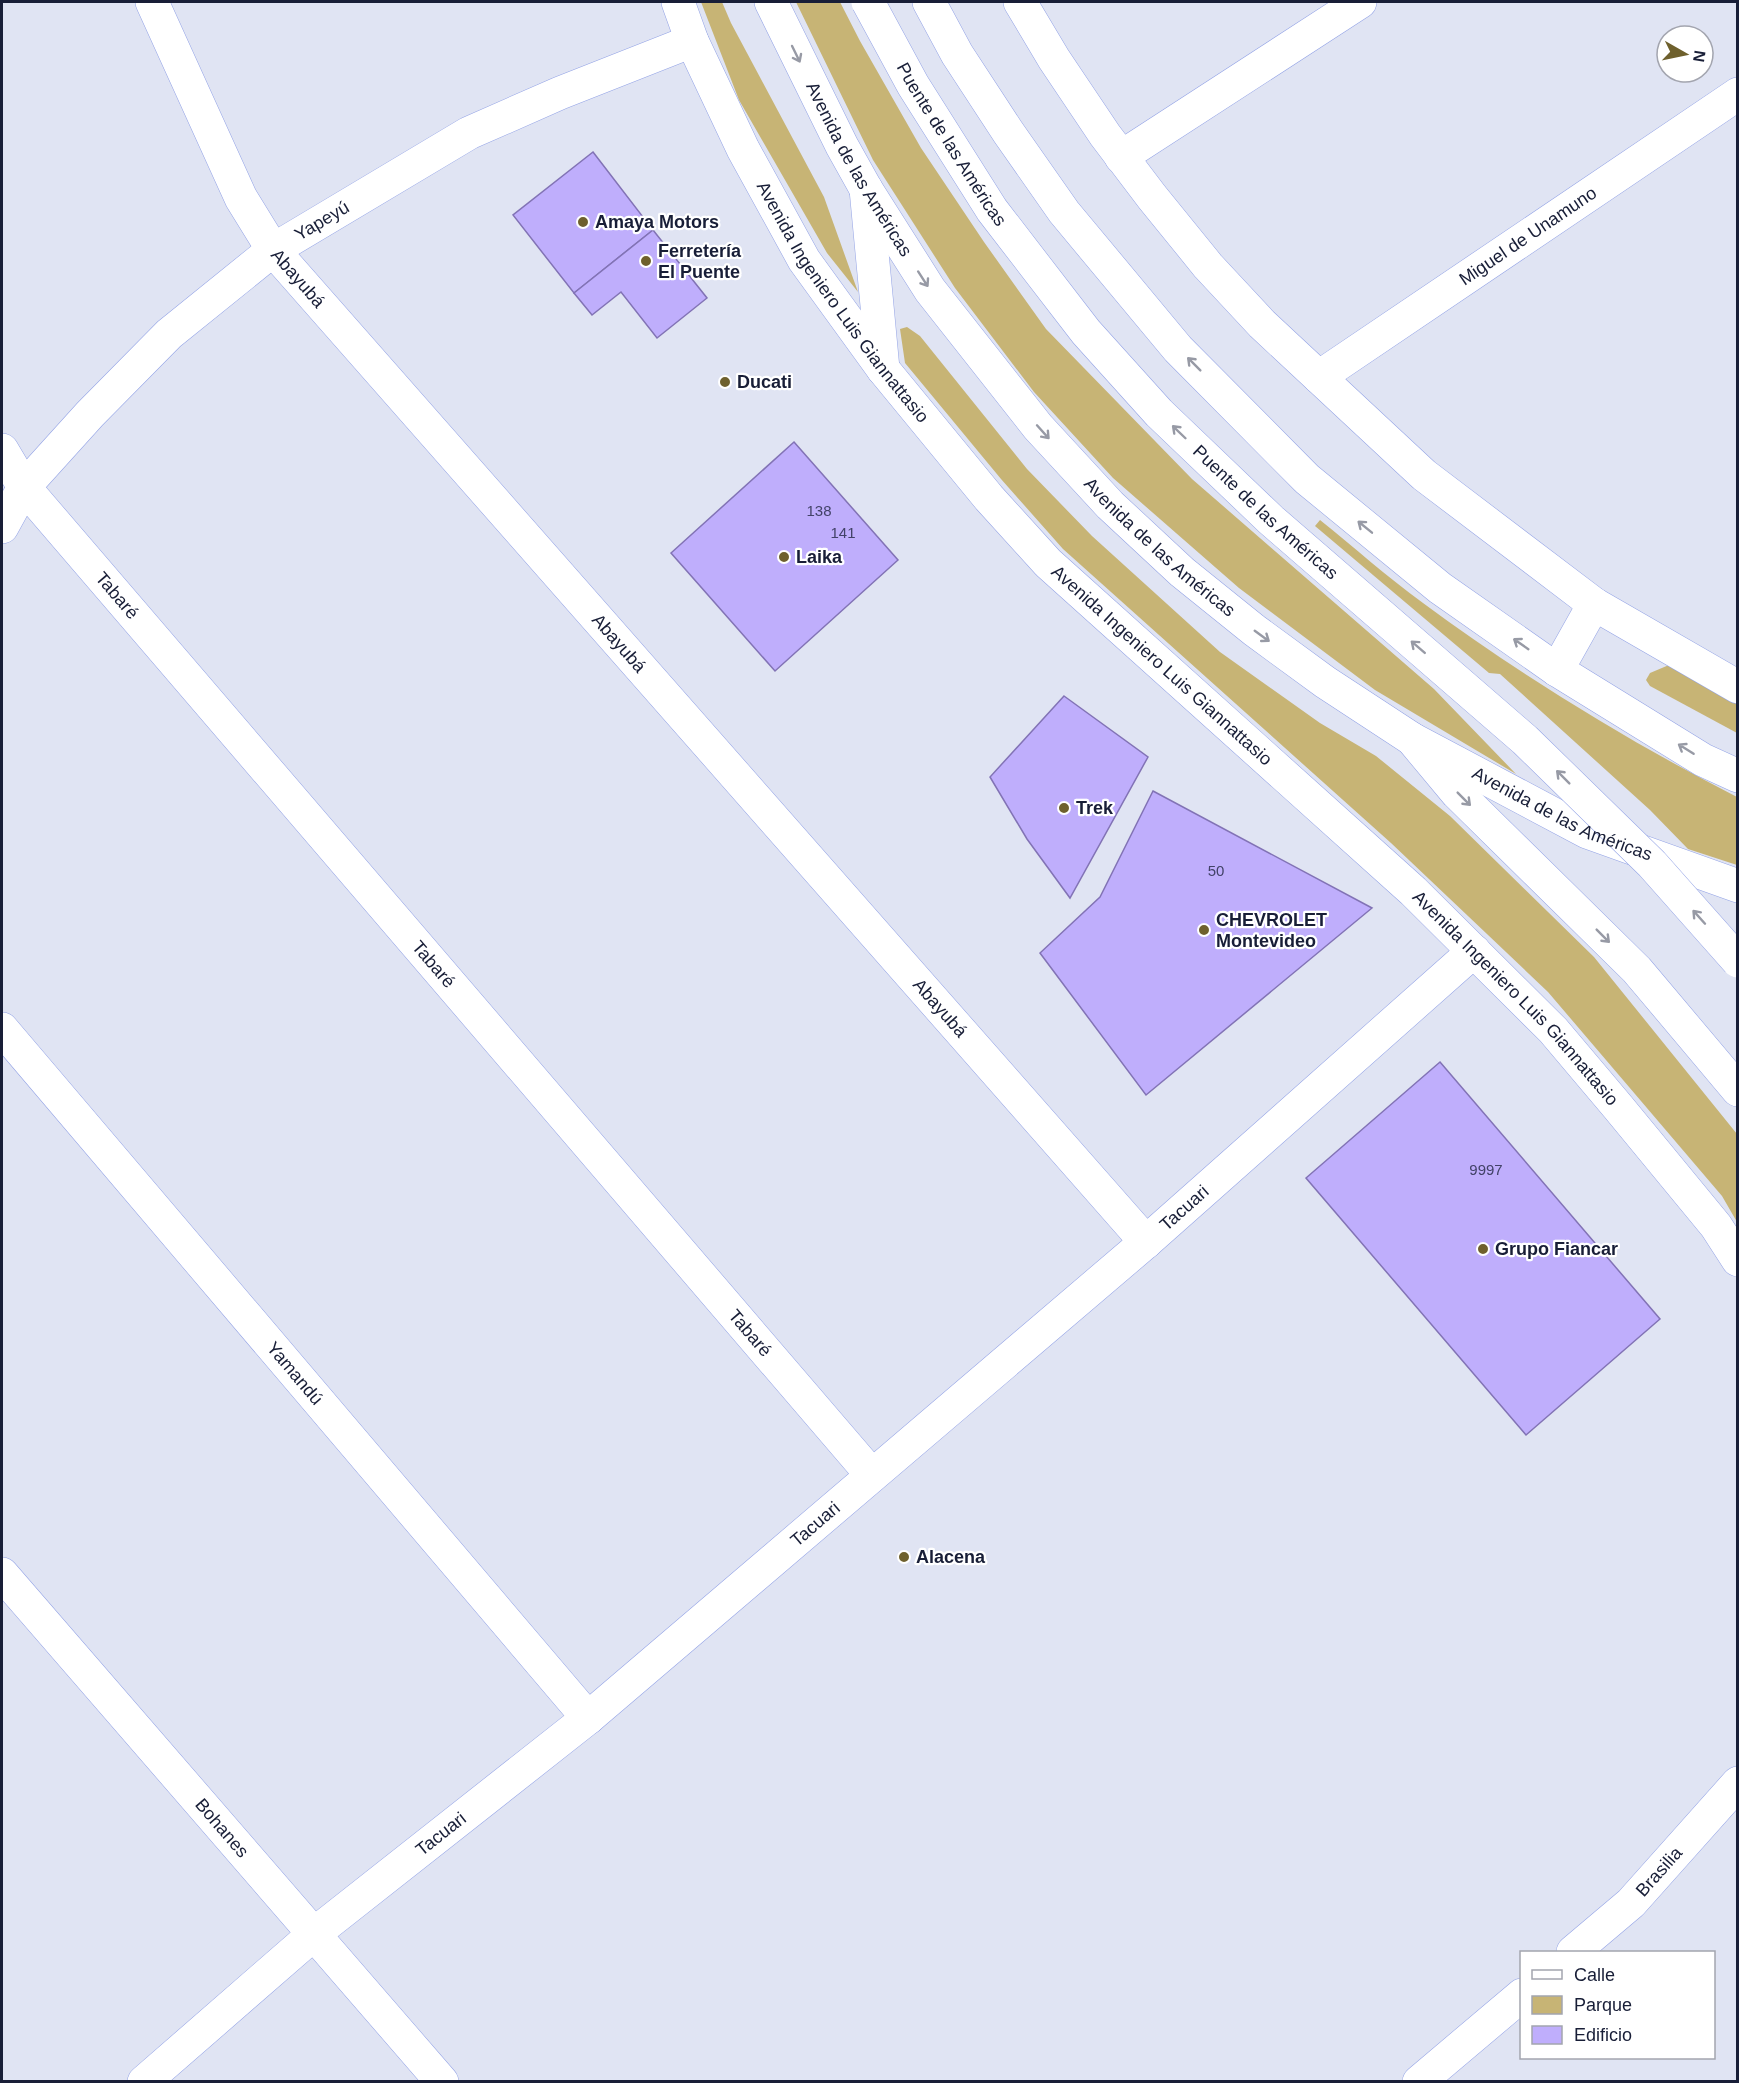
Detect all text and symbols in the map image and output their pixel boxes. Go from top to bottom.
north arrow [1655,24,1715,84]
one-way arrow [791,45,803,63]
text: N [1690,49,1709,63]
street label: Puente de las Américas [893,59,1010,230]
street label: Avenida de las Américas [802,79,916,260]
street label: Avenida Ingeniero Luis Giannattasio [753,178,933,427]
street label: Miguel de Unamuno [1455,183,1600,289]
street label: Yapeyú [291,197,353,245]
place label: Amaya Motors [595,212,719,232]
marker: Amaya Motors [576,215,590,229]
place label: Ferretería El Puente [658,241,742,282]
street label: Abayubá [267,245,330,312]
marker: Ferretería El Puente [639,254,653,268]
one-way arrow [917,270,929,287]
one-way arrow [1186,357,1201,372]
place label: Ducati [737,372,792,392]
marker: Ducati [718,375,732,389]
one-way arrow [1036,424,1050,439]
one-way arrow [1172,425,1187,440]
street label: Puente de las Américas [1189,441,1342,583]
street label: Avenida de las Américas [1080,474,1239,621]
house number: 138 [806,502,832,519]
one-way arrow [1358,521,1374,534]
house number: 141 [830,524,856,541]
place label: Laika [796,547,843,567]
marker: Laika [777,550,791,564]
street label: Avenida Ingeniero Luis Giannattasio [1048,561,1276,769]
street label: Tabaré [92,568,143,623]
street label: Abayubá [588,610,651,677]
one-way arrow [1254,630,1270,642]
one-way arrow [1513,638,1530,650]
one-way arrow [1411,640,1426,654]
one-way arrow [1677,742,1694,755]
street label: Avenida de las Américas [1469,763,1655,864]
one-way arrow [1556,770,1571,785]
one-way arrow [1456,792,1471,807]
place label: Trek [1076,798,1114,818]
marker: Trek [1057,801,1071,815]
house number: 50 [1208,862,1224,879]
street label: Avenida Ingeniero Luis Giannattasio [1409,887,1622,1110]
place label: CHEVROLET Montevideo [1216,910,1327,951]
one-way arrow [1692,910,1706,925]
marker: CHEVROLET Montevideo [1197,923,1211,937]
one-way arrow [1595,928,1610,943]
street label: Tabaré [408,937,459,992]
street label: Abayubá [909,975,972,1042]
house number: 9997 [1469,1161,1503,1178]
street label: Tacuari [1156,1181,1213,1235]
place label: Grupo Fiancar [1495,1239,1618,1259]
marker: Grupo Fiancar [1476,1242,1490,1256]
street label: Tabaré [725,1306,776,1361]
street label: Yamandú [263,1338,327,1409]
street label: Tacuari [787,1498,844,1551]
place label: Alacena [916,1547,986,1567]
marker: Alacena [897,1550,911,1564]
street label: Bohanes [191,1795,253,1861]
street label: Tacuari [412,1808,470,1860]
street label: Brasilia [1632,1842,1687,1900]
legend [1520,1951,1715,2059]
text: Calle [1574,1965,1615,1985]
text: Parque [1574,1995,1632,2015]
text: Edificio [1574,2025,1632,2045]

